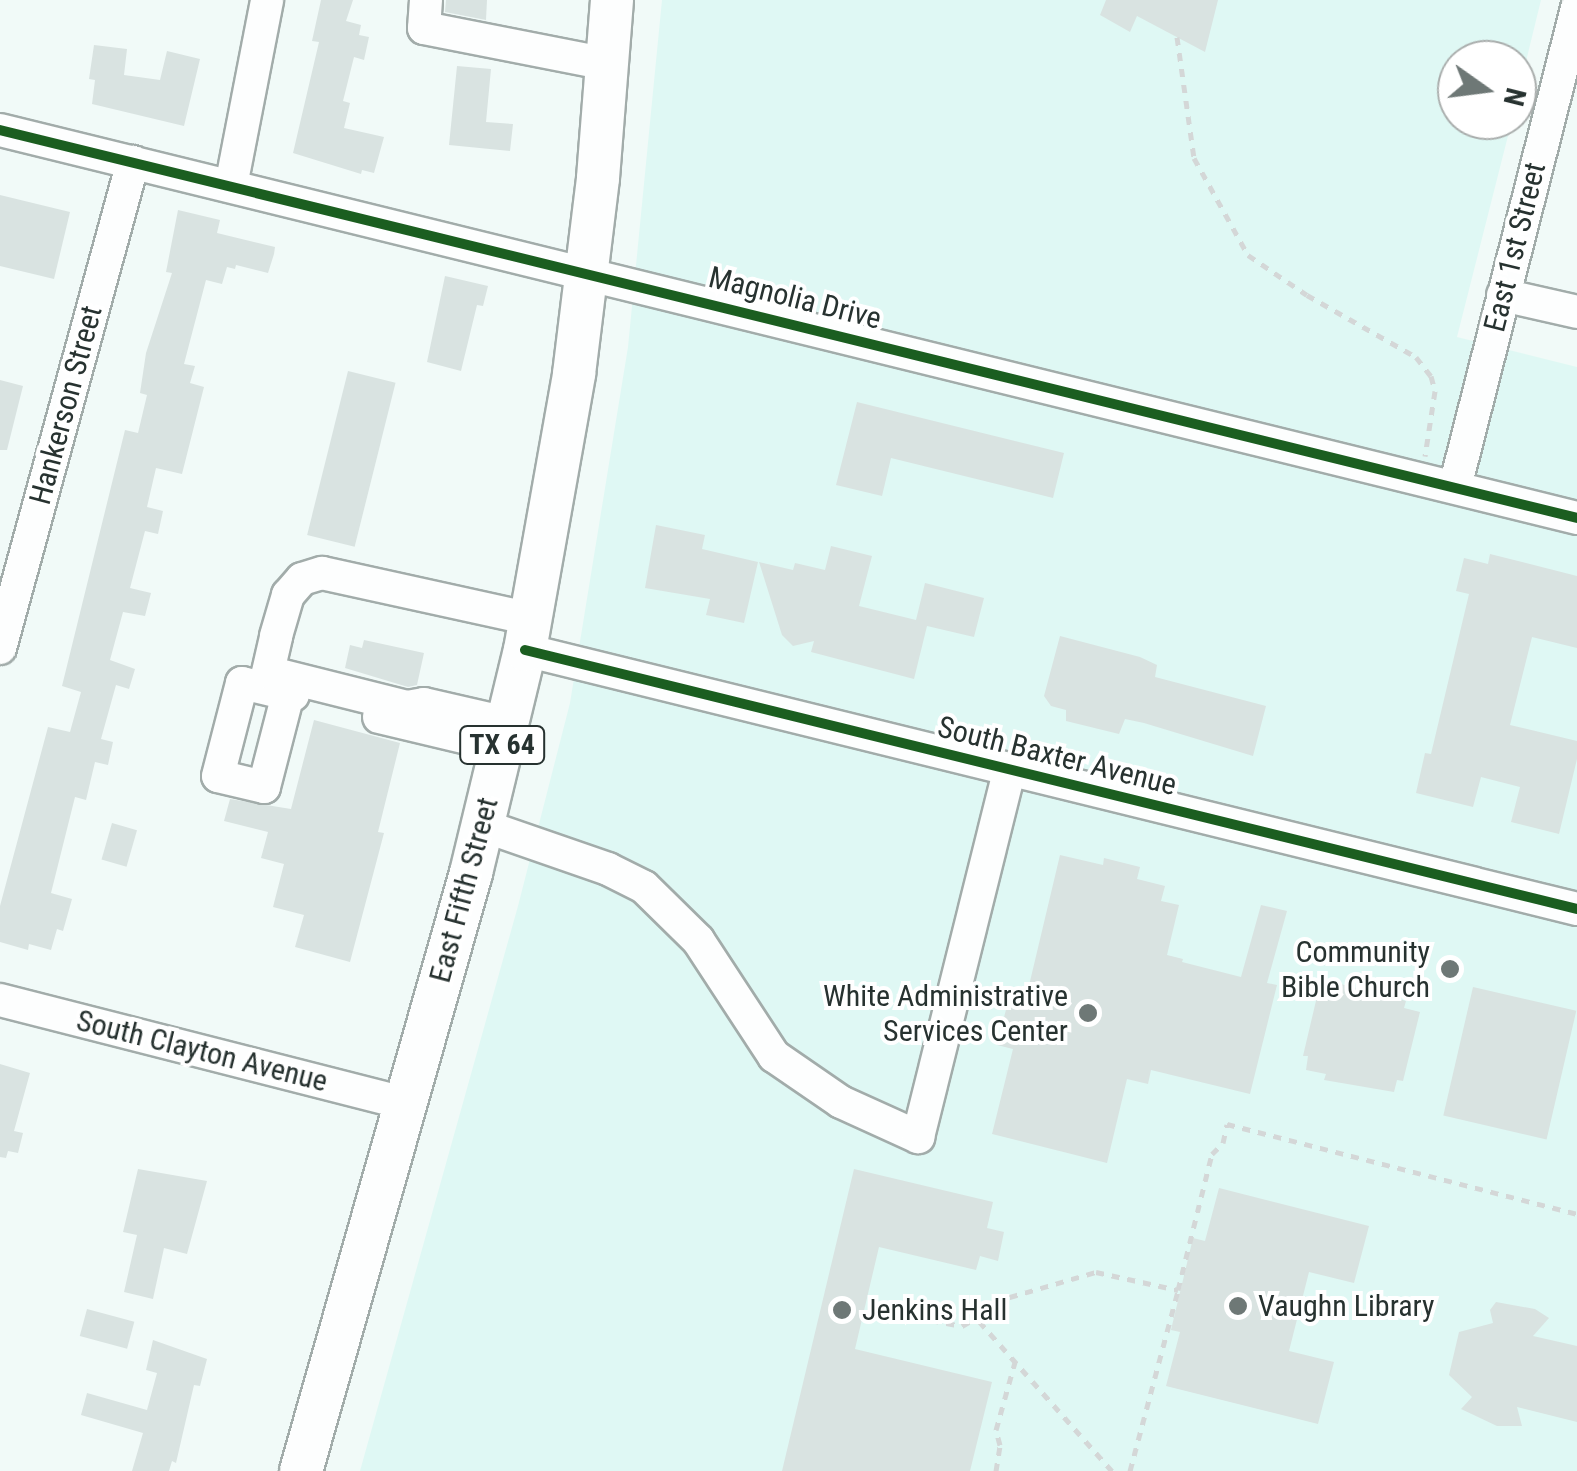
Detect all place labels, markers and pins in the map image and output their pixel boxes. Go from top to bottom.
place label: Community Bible Church [1281,934,1430,1004]
marker: Community Bible Church [1439,958,1461,980]
place label: White Administrative Services Center [823,978,1068,1048]
marker: White Administrative Services Center [1077,1002,1099,1024]
place label: Vaughn Library [1258,1288,1434,1324]
place label: Jenkins Hall [862,1292,1007,1328]
marker: Vaughn Library [1227,1295,1249,1317]
marker: Jenkins Hall [831,1299,853,1321]

